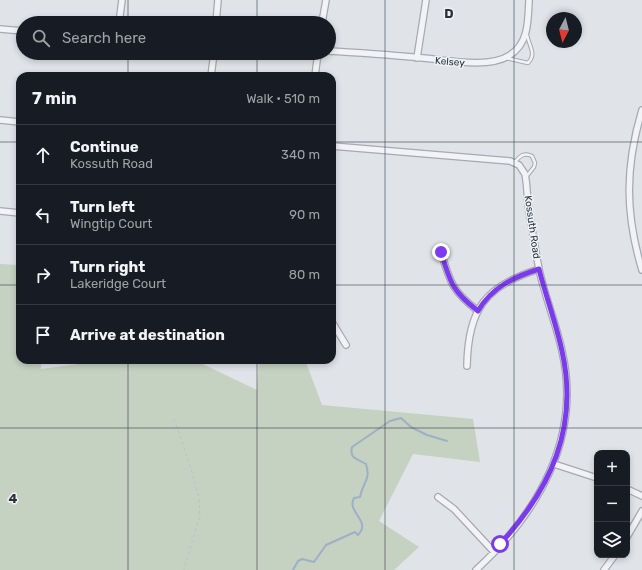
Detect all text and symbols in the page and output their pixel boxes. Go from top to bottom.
text: D [444,6,454,21]
north arrow [546,12,582,48]
search box [16,16,336,60]
icon: search [30,27,52,49]
text: Search here [62,29,146,47]
street label: Kelsey [435,55,466,69]
text: 7 min [32,88,77,108]
text: Walk · 510 m [246,91,320,106]
text: Continue [70,138,139,156]
icon: ahead [32,144,54,166]
text: 340 m [281,147,320,162]
text: Kossuth Road [70,156,153,171]
street label: Kossuth Road [522,195,542,260]
text: Turn left [70,198,135,216]
icon: left [32,204,54,226]
text: 90 m [289,207,320,222]
text: Wingtip Court [70,216,152,231]
route end [432,243,450,261]
text: Turn right [70,258,145,276]
icon: right [32,264,54,286]
text: 80 m [289,267,320,282]
text: Lakeridge Court [70,276,166,291]
icon: arrive [32,324,54,346]
text: Arrive at destination [70,326,225,344]
map controls [594,450,630,558]
button: + [594,450,630,486]
button: − [594,486,630,522]
text: 4 [9,491,18,506]
button: layers [594,522,630,558]
route start [491,535,509,553]

